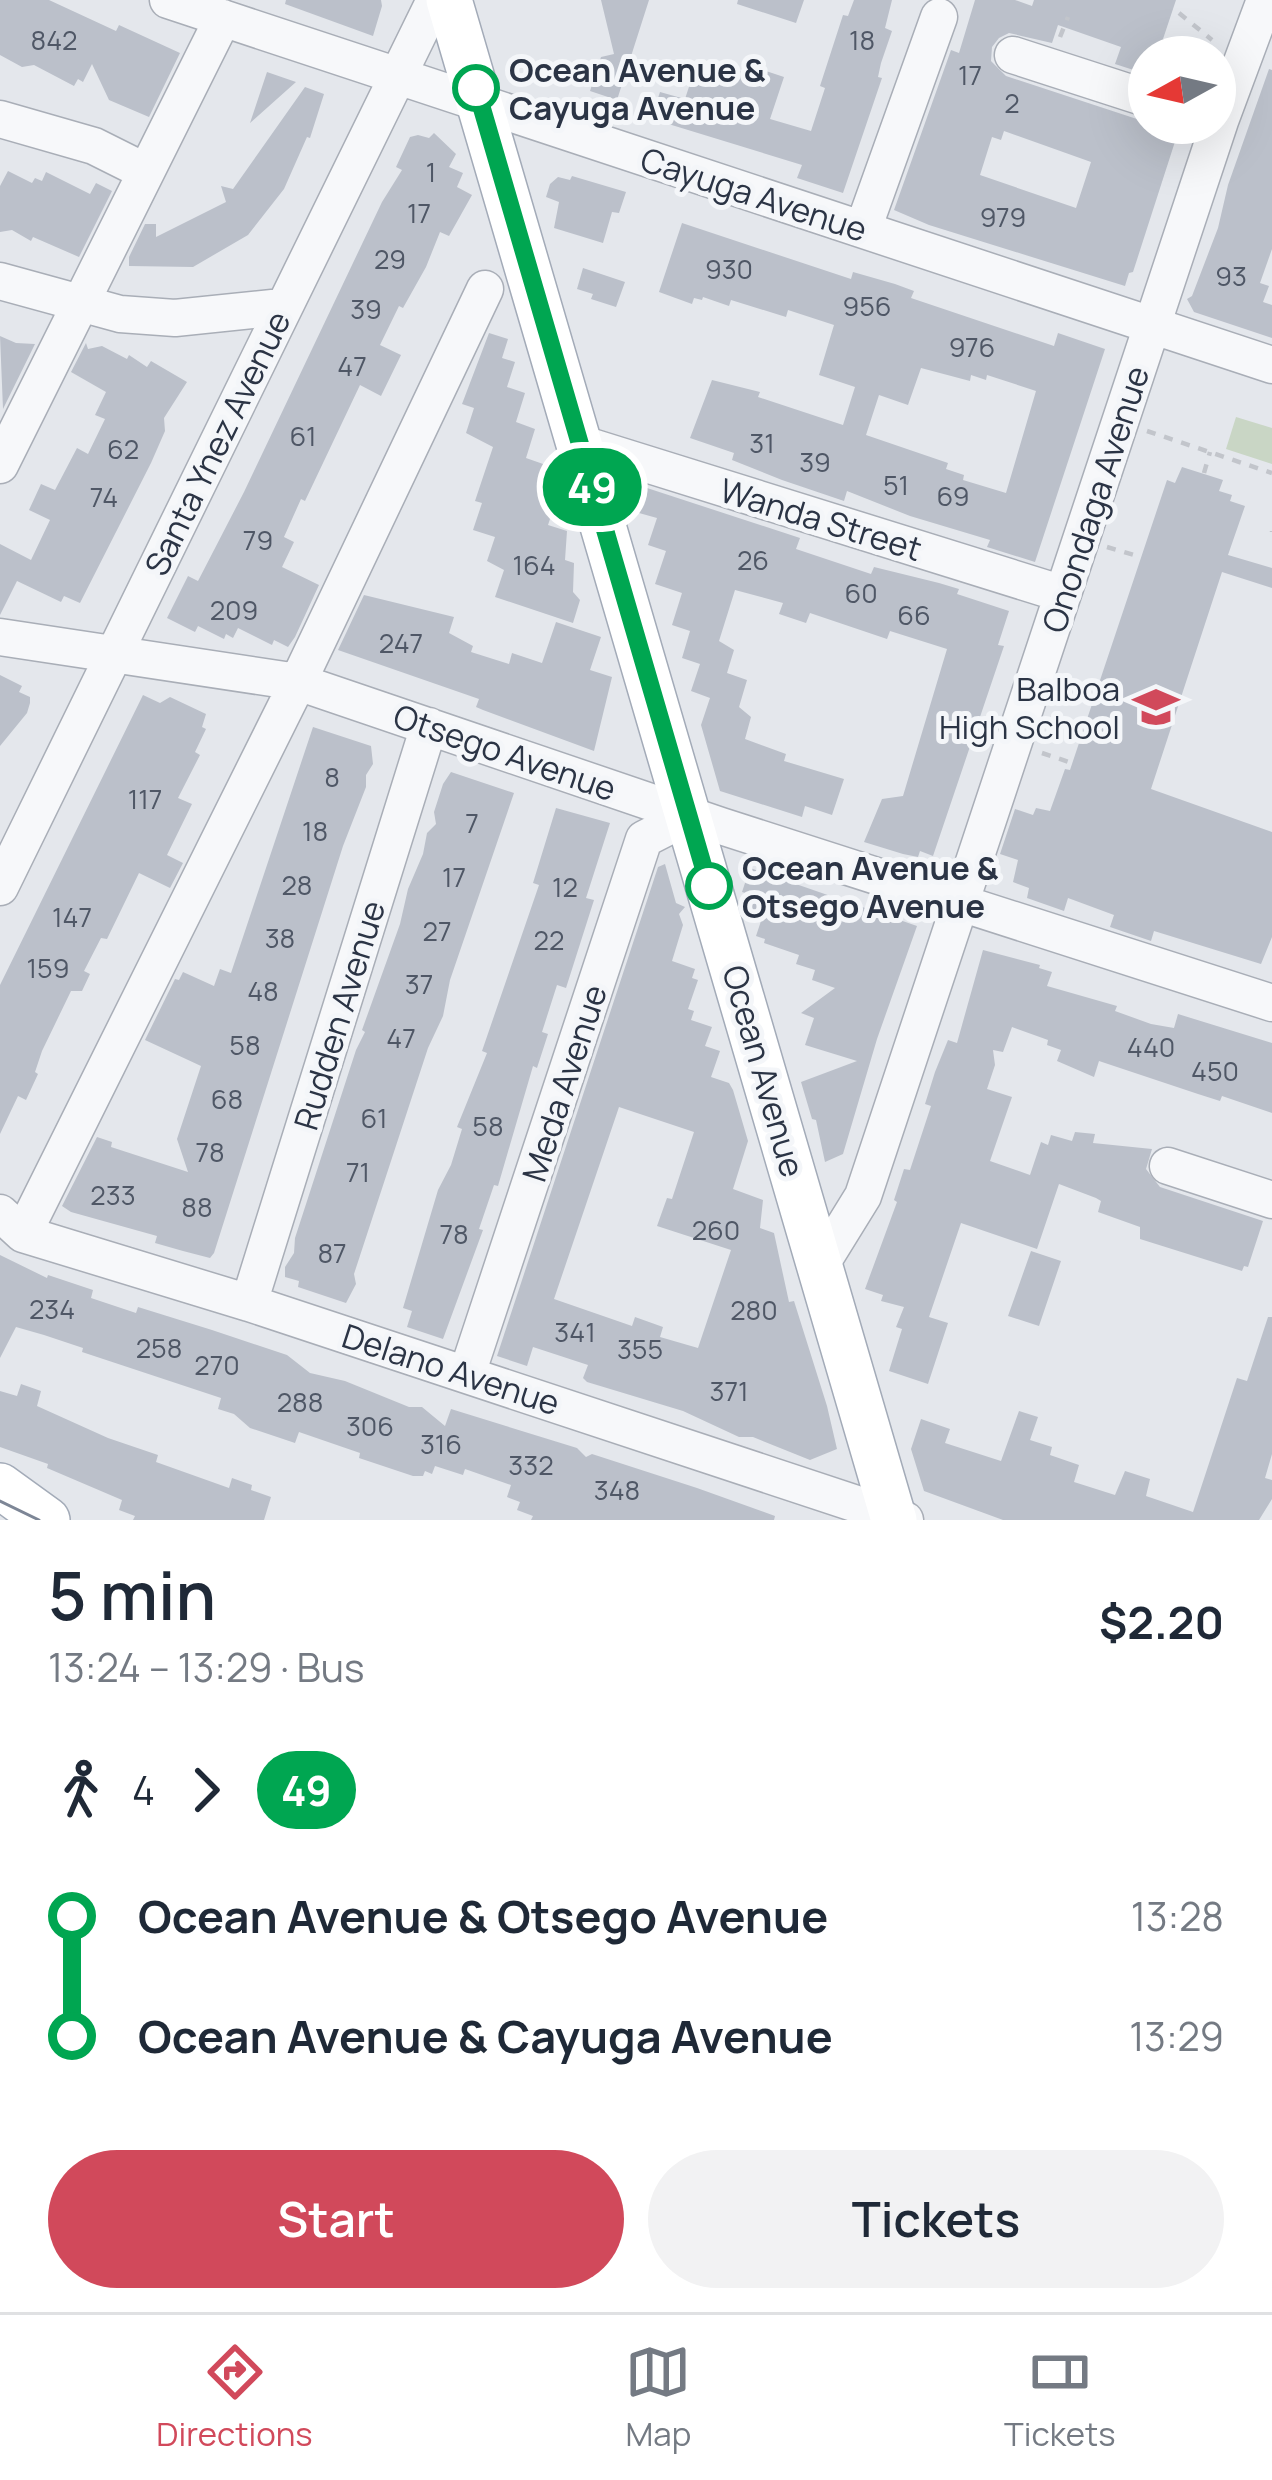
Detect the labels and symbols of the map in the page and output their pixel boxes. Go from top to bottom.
house number: 842 [31,21,77,58]
house number: 18 [849,21,875,58]
north arrow [1128,36,1236,144]
place label: Ocean Avenue & Cayuga Avenue [509,47,766,130]
house number: 17 [958,56,982,93]
marker: Ocean Avenue & Cayuga Avenue [454,66,498,110]
house number: 2 [1004,84,1020,121]
street label: Cayuga Avenue [635,136,873,252]
house number: 1 [426,153,436,190]
house number: 17 [407,194,431,231]
house number: 979 [980,198,1026,235]
house number: 29 [374,240,406,277]
house number: 930 [705,250,753,287]
house number: 93 [1215,257,1247,294]
house number: 956 [842,287,892,324]
house number: 39 [350,290,382,327]
street label: Santa Ynez Avenue [133,303,301,583]
house number: 976 [949,328,995,365]
house number: 47 [337,347,367,384]
street label: Onondaga Avenue [1031,360,1159,638]
house number: 61 [290,417,316,454]
house number: 31 [749,424,775,461]
house number: 62 [107,430,139,467]
house number: 39 [799,443,831,480]
line badge: 49 [538,448,646,526]
house number: 51 [883,466,909,503]
street label: Wanda Street [715,467,927,571]
house number: 69 [936,477,970,514]
house number: 74 [90,478,118,515]
house number: 79 [243,521,273,558]
house number: 26 [737,541,769,578]
house number: 164 [512,546,556,583]
house number: 60 [844,574,878,611]
house number: 209 [210,591,258,628]
house number: 66 [897,596,931,633]
house number: 247 [379,624,423,661]
place label: Balboa High School [939,666,1120,749]
school or university icon: Balboa High School [1131,682,1181,732]
street label: Otsego Avenue [388,693,622,811]
house number: 8 [324,758,340,795]
house number: 117 [128,780,162,817]
house number: 7 [465,804,479,841]
house number: 18 [302,812,328,849]
place label: Ocean Avenue & Otsego Avenue [742,845,999,928]
house number: 17 [442,858,466,895]
marker: Ocean Avenue & Otsego Avenue [687,864,731,908]
house number: 28 [281,866,313,903]
house number: 12 [552,868,578,905]
street label: Rudden Avenue [283,895,395,1135]
house number: 147 [52,898,92,935]
house number: 27 [423,912,451,949]
house number: 38 [265,919,295,956]
house number: 22 [534,921,564,958]
house number: 159 [27,949,69,986]
street label: Ocean Avenue [712,960,816,1182]
house number: 37 [405,965,433,1002]
house number: 48 [247,972,279,1009]
street label: Meda Avenue [511,979,617,1187]
house number: 47 [386,1019,416,1056]
house number: 58 [229,1026,261,1063]
house number: 440 [1127,1028,1175,1065]
house number: 450 [1191,1052,1239,1089]
house number: 68 [211,1080,243,1117]
house number: 61 [361,1099,387,1136]
house number: 58 [472,1107,504,1144]
house number: 78 [195,1133,225,1170]
house number: 71 [346,1153,370,1190]
house number: 233 [90,1176,136,1213]
house number: 88 [181,1188,213,1225]
house number: 260 [692,1211,740,1248]
house number: 78 [439,1215,469,1252]
house number: 87 [317,1234,347,1271]
house number: 234 [29,1290,75,1327]
house number: 280 [730,1291,778,1328]
street label: Delano Avenue [337,1313,565,1425]
house number: 341 [554,1313,596,1350]
house number: 258 [136,1329,182,1366]
house number: 355 [617,1330,663,1367]
house number: 270 [194,1346,240,1383]
house number: 371 [709,1372,749,1409]
house number: 288 [277,1383,323,1420]
house number: 306 [346,1407,394,1444]
house number: 316 [420,1425,462,1462]
house number: 332 [508,1446,554,1483]
house number: 348 [594,1471,640,1508]

